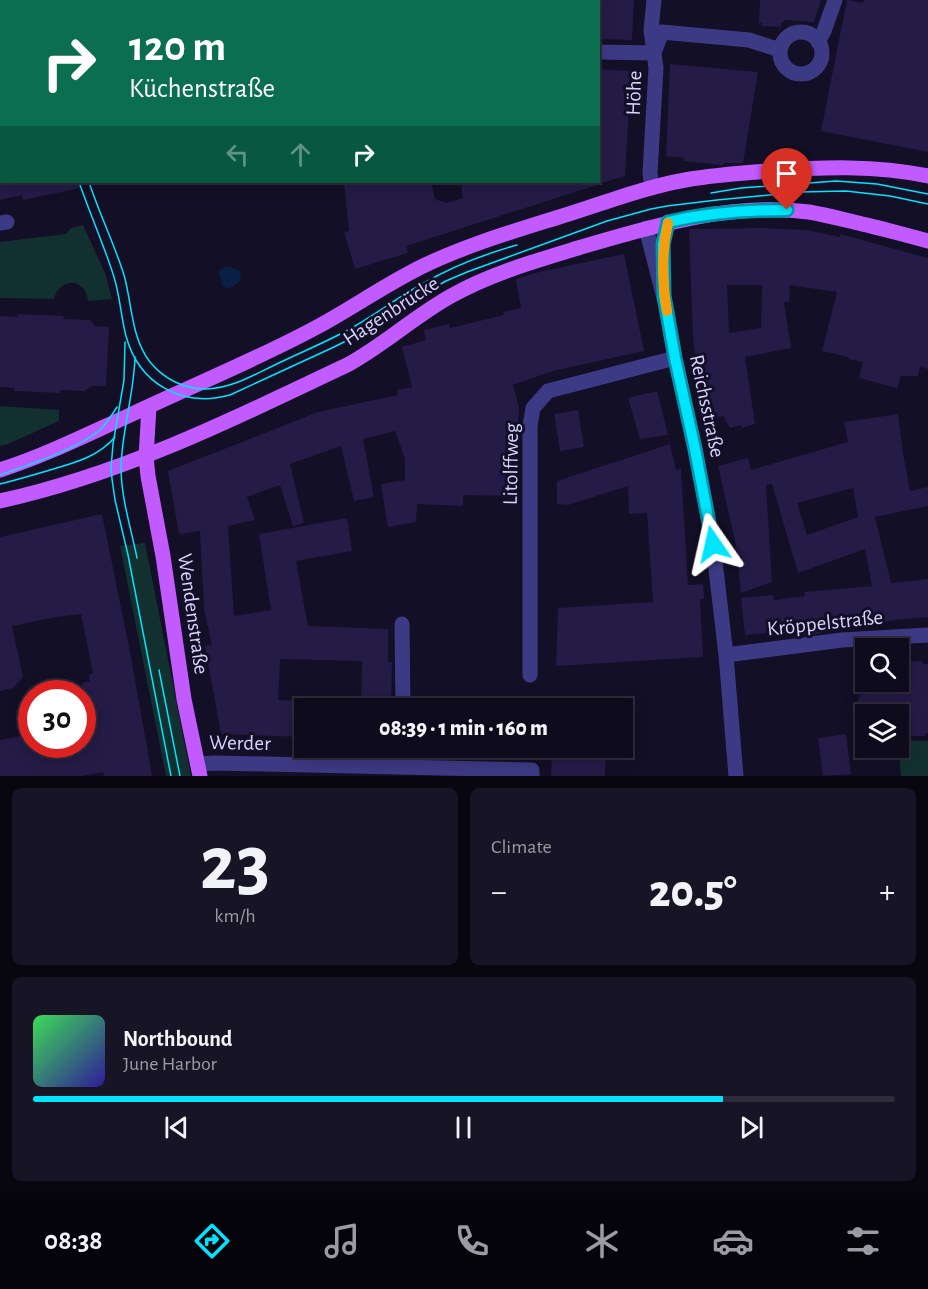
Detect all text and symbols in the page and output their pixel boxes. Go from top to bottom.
icon: right [30,24,108,102]
text: 120 m [129,26,226,68]
street label: Höhe [623,70,645,116]
text: Küchenstraße [129,75,275,102]
icon: left [221,138,254,171]
icon: ahead [284,138,317,171]
icon: right [347,138,380,171]
pin [761,148,812,210]
icon: arrive [770,157,803,190]
street label: Hagenbrücke [339,272,443,350]
street label: Reichsstraße [686,353,728,459]
street label: Litolffweg [500,422,522,505]
position arrow [681,512,745,576]
street label: Wendenstraße [174,552,212,676]
street label: Kröppelstraße [766,606,884,640]
map controls [855,638,909,758]
button: search [855,638,909,692]
speed limit sign: 30 [18,680,96,758]
button: layers [855,704,909,758]
text: 08:39 · 1 min · 160 m [379,717,548,739]
street label: Werder [209,732,271,754]
text: 23 [200,826,270,904]
text: Climate [491,837,552,857]
text: 20.5° [649,870,737,915]
text: − [491,876,507,909]
text: + [879,876,895,909]
text: km/h [214,906,256,926]
text: Northbound [123,1028,232,1050]
text: June Harbor [123,1054,217,1074]
icon: previous [160,1111,193,1144]
icon: pause [447,1111,480,1144]
icon: next [735,1111,768,1144]
icon: directions [191,1220,233,1262]
icon: music [321,1220,363,1262]
icon: phone [451,1220,493,1262]
icon: climate [581,1220,623,1262]
icon: car [712,1220,754,1262]
icon: filters [842,1220,884,1262]
text: 08:38 [44,1227,103,1254]

